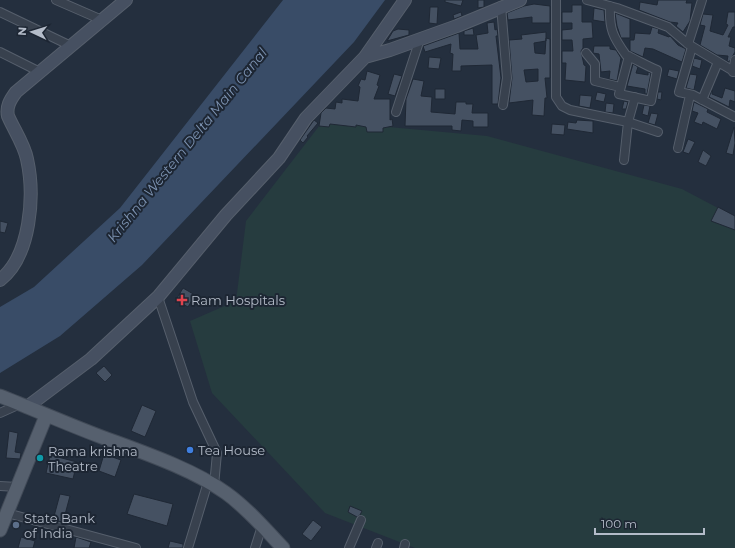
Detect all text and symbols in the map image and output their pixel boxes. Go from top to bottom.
north arrow [12,12,52,52]
text: N [15,26,29,36]
water label: Krishna Western Delta Main Canal [103,44,271,246]
place label: Ram Hospitals [191,292,285,308]
marker: Ram Hospitals [176,294,188,306]
place label: Tea House [198,442,265,458]
place label: Rama krishna Theatre [48,443,138,474]
marker: Tea House [185,445,195,455]
marker: Rama krishna Theatre [35,453,45,463]
place label: State Bank of India [24,510,95,541]
scale bar [595,510,704,536]
text: 100 m [601,516,637,531]
marker: State Bank of India [11,520,21,530]

